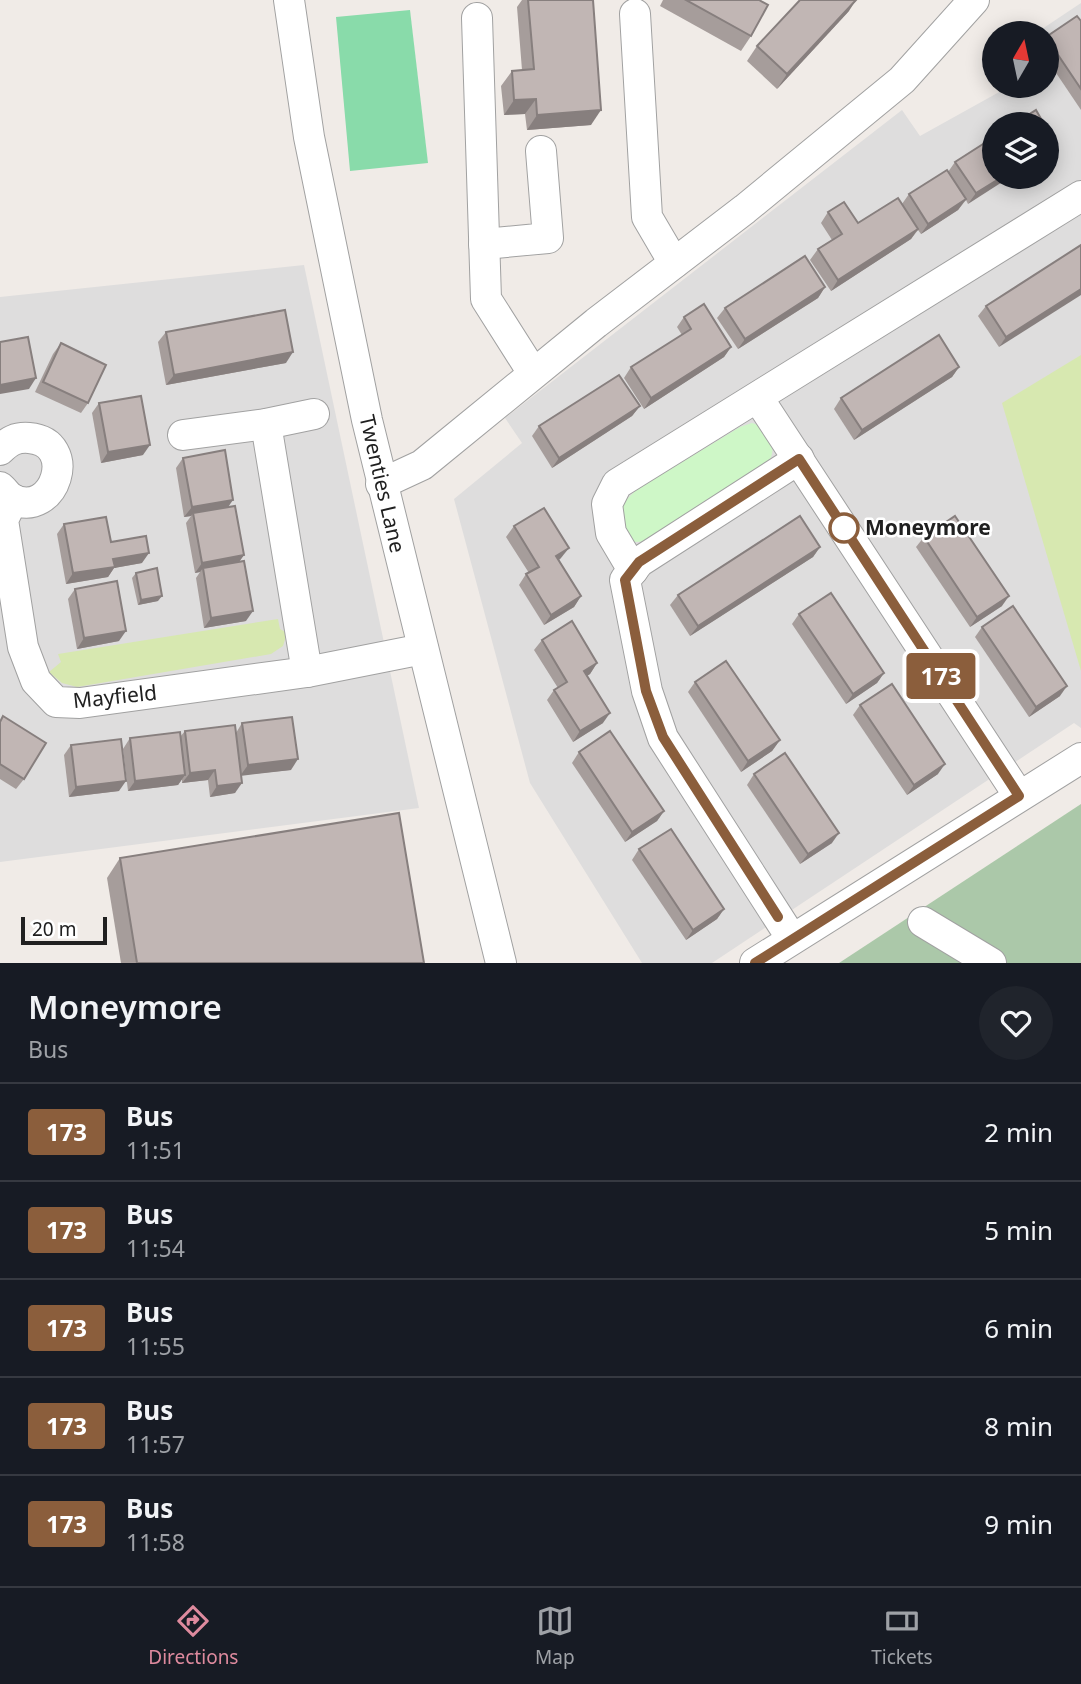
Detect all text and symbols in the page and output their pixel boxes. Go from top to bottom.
north arrow [982,21,1059,98]
map controls [982,21,1059,189]
button: layers [982,112,1059,189]
street label: Twenties Lane [354,412,412,555]
marker: Moneymore [829,513,859,543]
place label: Moneymore [865,513,991,541]
line badge: 173 [901,653,981,699]
text: 173 [920,659,962,692]
street label: Mayfield [71,678,158,714]
scale bar [21,914,107,946]
text: 20 m [32,916,76,942]
text: Moneymore [28,984,222,1029]
button: heart [979,986,1053,1060]
text: Bus [28,1033,68,1065]
text: Bus [126,1098,173,1134]
text: 2 min [984,1114,1053,1150]
text: 173 [46,1115,87,1148]
text: 11:51 [126,1134,185,1166]
text: Bus [126,1196,173,1232]
text: 5 min [984,1212,1053,1248]
text: 173 [46,1213,87,1246]
text: 11:54 [126,1232,185,1264]
text: Bus [126,1294,173,1330]
text: 6 min [984,1310,1053,1346]
text: 173 [46,1311,87,1344]
text: 11:55 [126,1330,185,1362]
text: Bus [126,1392,173,1428]
text: 8 min [984,1408,1053,1444]
text: 173 [46,1409,87,1442]
text: 11:57 [126,1428,185,1460]
text: Bus [126,1490,173,1526]
text: 9 min [984,1506,1053,1542]
text: 173 [46,1507,87,1540]
text: 11:58 [126,1526,185,1558]
tab: Directions [148,1602,238,1670]
tab: Map [535,1602,575,1670]
tab: Tickets [871,1602,933,1670]

